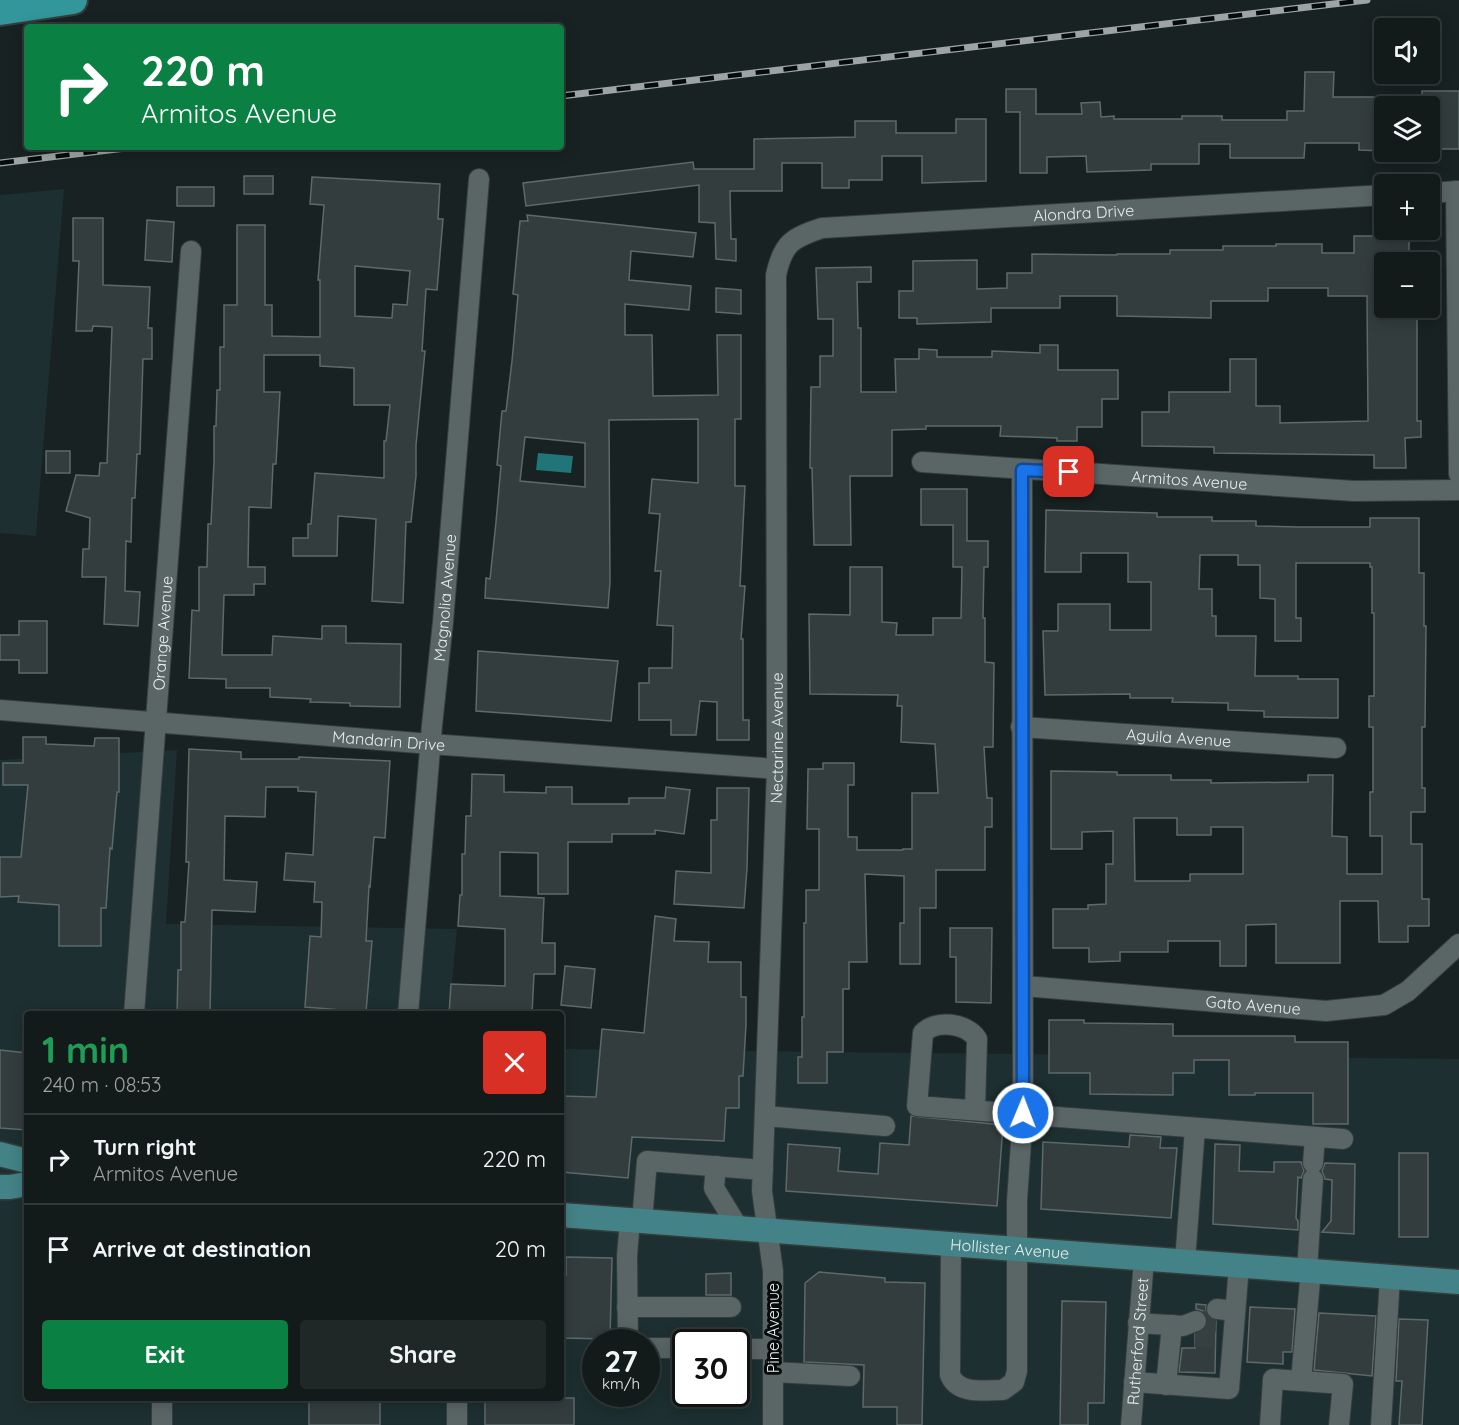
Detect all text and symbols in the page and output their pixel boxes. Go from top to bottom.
map controls [1374,18,1440,318]
button: sound [1374,18,1440,84]
text: 220 m [141,44,265,97]
icon: right [42,48,120,126]
text: Armitos Avenue [141,96,337,130]
button: layers [1374,96,1440,162]
button: + [1374,174,1440,240]
street label: Alondra Drive [1033,200,1135,226]
button: − [1374,252,1440,318]
pin [1043,446,1094,497]
icon: arrive [1052,455,1085,488]
street label: Armitos Avenue [1131,466,1248,494]
street label: Magnolia Avenue [429,533,460,662]
street label: Orange Avenue [148,575,177,691]
street label: Nectarine Avenue [766,672,787,804]
street label: Aguila Avenue [1125,724,1232,751]
street label: Mandarin Drive [331,726,446,755]
street label: Gato Avenue [1205,991,1301,1019]
text: 1 min [42,1027,129,1072]
button: close [483,1031,546,1094]
text: 240 m · 08:53 [42,1072,162,1097]
position arrow [991,1081,1055,1145]
text: Turn right [93,1133,197,1161]
icon: right [42,1143,75,1176]
text: 220 m [482,1145,546,1173]
text: Armitos Avenue [93,1161,238,1186]
icon: arrive [42,1233,75,1266]
street label: Hollister Avenue [950,1234,1070,1263]
text: Arrive at destination [93,1235,311,1263]
text: 20 m [495,1235,546,1263]
street label: Rutherford Street [1123,1277,1153,1406]
street label: Pine Avenue [763,1283,783,1373]
button: Exit [42,1320,288,1389]
button: Share [300,1320,546,1389]
speed limit sign: 30 [672,1329,750,1407]
text: 27 [604,1342,638,1380]
text: km/h [602,1374,640,1393]

